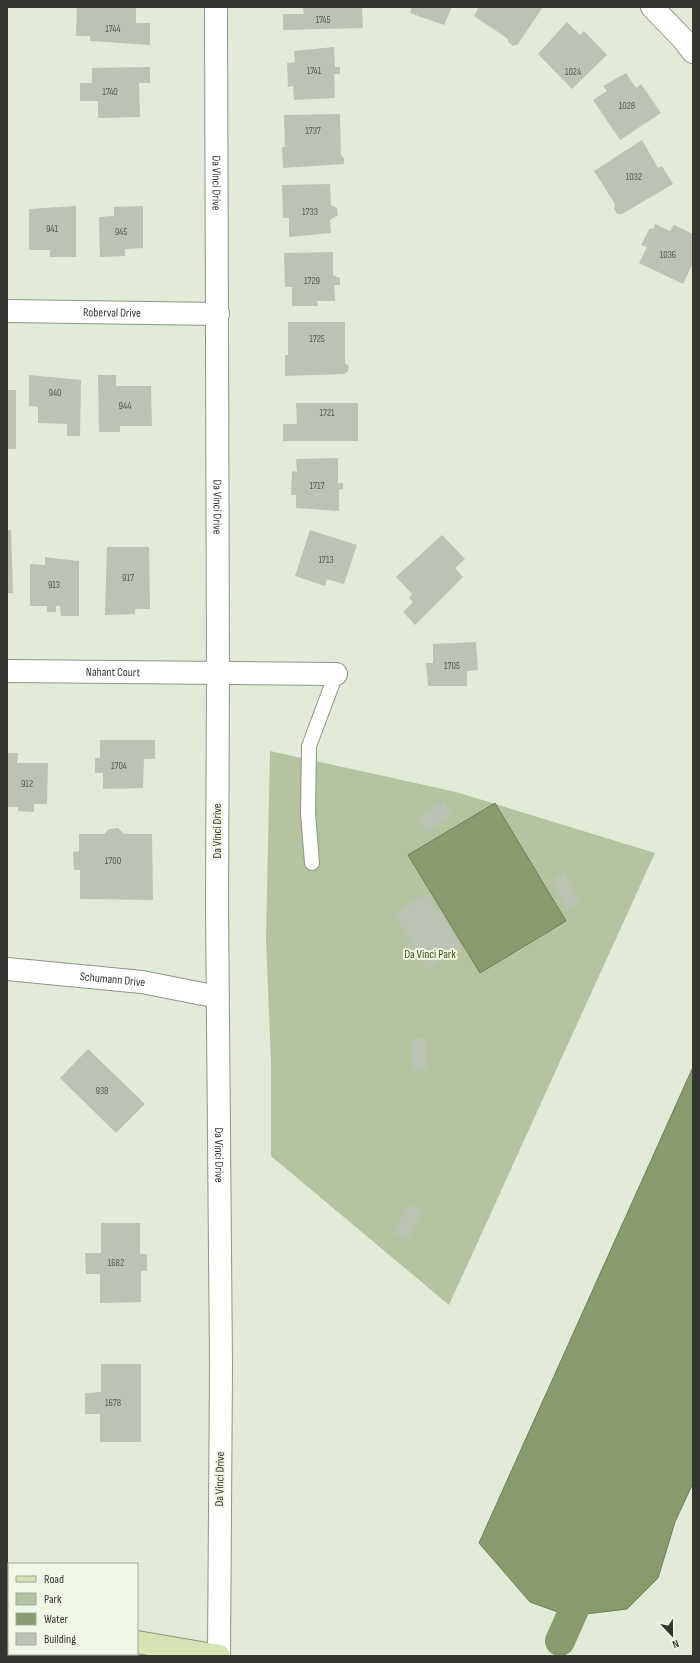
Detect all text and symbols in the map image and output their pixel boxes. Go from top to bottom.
house number: 1745 [315,14,331,26]
house number: 1744 [105,23,121,35]
house number: 1741 [307,65,322,77]
house number: 1024 [565,66,581,78]
house number: 1740 [102,86,118,98]
house number: 1028 [619,100,635,112]
house number: 1737 [305,125,321,137]
street label: Da Vinci Drive [209,155,224,211]
house number: 1032 [626,171,642,183]
house number: 1733 [302,206,318,218]
house number: 941 [46,223,59,235]
house number: 945 [115,226,127,238]
house number: 1036 [660,249,676,261]
house number: 1729 [304,275,320,287]
street label: Roberval Drive [83,305,141,320]
house number: 1725 [309,333,325,345]
house number: 940 [48,387,62,399]
house number: 944 [119,400,131,412]
house number: 1721 [319,407,335,419]
street label: Da Vinci Drive [210,479,225,535]
house number: 1717 [310,480,325,492]
house number: 1713 [318,554,334,566]
house number: 917 [122,572,134,584]
house number: 913 [48,579,60,591]
house number: 1705 [444,660,460,672]
street label: Nahant Court [86,664,141,680]
house number: 1704 [111,760,127,772]
house number: 912 [21,778,33,790]
street label: Da Vinci Drive [210,803,225,859]
house number: 1700 [105,855,121,867]
park label: Da Vinci Park [404,947,456,962]
street label: Schumann Drive [79,969,147,990]
house number: 938 [96,1085,109,1097]
street label: Da Vinci Drive [211,1127,227,1183]
house number: 1682 [108,1257,124,1269]
house number: 1678 [105,1397,121,1409]
street label: Da Vinci Drive [212,1451,228,1507]
legend [8,1563,138,1655]
text: Road [44,1572,64,1587]
text: Park [44,1592,62,1607]
text: Water [44,1612,68,1627]
north arrow [652,1615,692,1655]
text: Building [44,1632,76,1647]
text: N [670,1637,681,1651]

